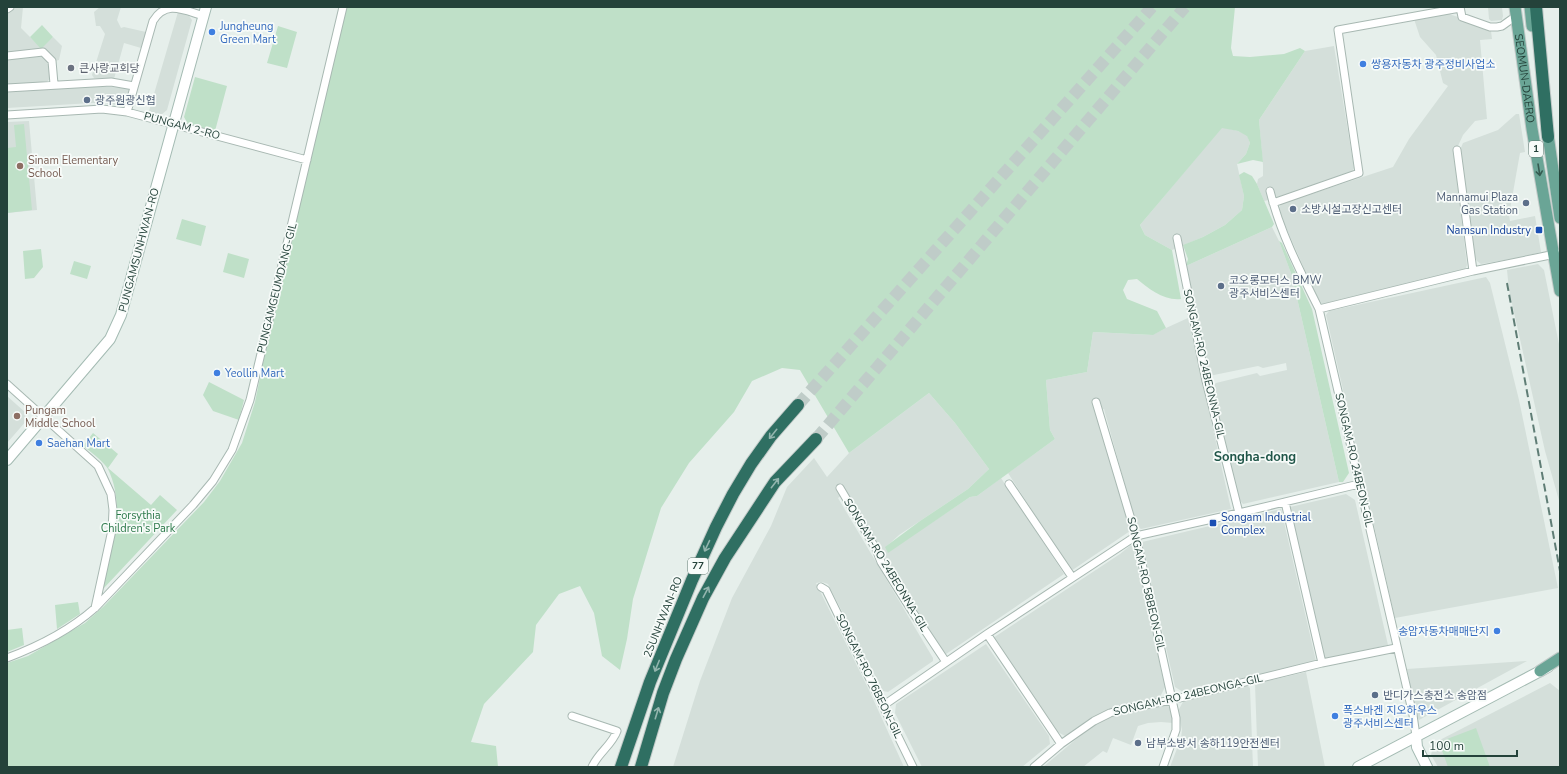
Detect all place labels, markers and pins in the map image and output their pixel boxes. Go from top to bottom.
place label: Jungheung Green Mart [219,19,276,47]
marker: Jungheung Green Mart [207,27,217,37]
place label: 쌍용자동차 광주정비사업소 [1371,57,1495,72]
marker: 쌍용자동차 광주정비사업소 [1358,59,1368,69]
place label: 큰사랑교회당 [79,61,140,76]
marker: 큰사랑교회당 [66,63,76,73]
place label: 광주원광신협 [95,93,156,108]
marker: 광주원광신협 [82,95,92,105]
place label: Sinam Elementary School [28,153,119,181]
marker: Sinam Elementary School [15,161,25,171]
place label: Mannamui Plaza Gas Station [1437,190,1518,218]
marker: Mannamui Plaza Gas Station [1521,198,1531,208]
place label: 소방시설고장신고센터 [1301,202,1402,217]
marker: 소방시설고장신고센터 [1288,204,1298,214]
place label: Namsun Industry [1446,223,1531,238]
marker: Namsun Industry [1534,225,1544,235]
place label: 코오롱모터스 BMW 광주서비스센터 [1229,273,1322,301]
marker: 코오롱모터스 BMW 광주서비스센터 [1216,281,1226,291]
place label: Yeollin Mart [224,366,284,381]
marker: Yeollin Mart [212,368,222,378]
place label: Pungam Middle School [25,403,96,431]
marker: Pungam Middle School [12,411,22,421]
place label: Saehan Mart [47,436,110,451]
marker: Saehan Mart [34,438,44,448]
place label: Songam Industrial Complex [1221,510,1312,538]
marker: Songam Industrial Complex [1208,518,1218,528]
place label: 송암자동차매매단지 [1398,624,1489,639]
marker: 송암자동차매매단지 [1492,626,1502,636]
place label: 반디가스충전소 송암점 [1383,688,1487,703]
marker: 반디가스충전소 송암점 [1370,690,1380,700]
place label: 폭스바겐 지오하우스 광주서비스센터 [1343,703,1437,731]
marker: 폭스바겐 지오하우스 광주서비스센터 [1330,711,1340,721]
place label: 남부소방서 송하119안전센터 [1146,736,1280,751]
marker: 남부소방서 송하119안전센터 [1133,738,1143,748]

